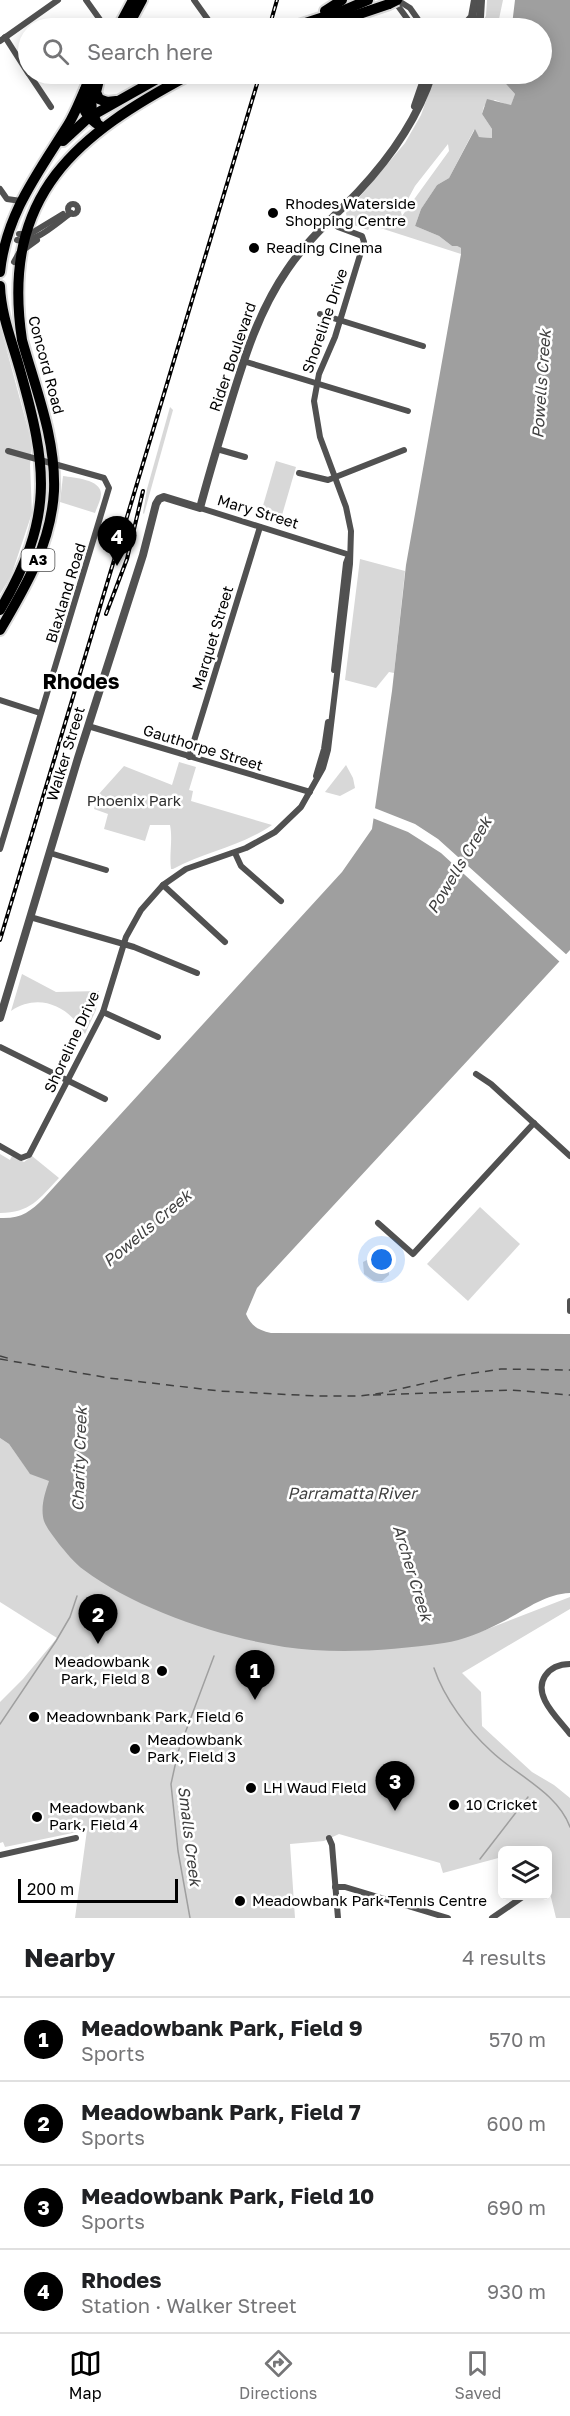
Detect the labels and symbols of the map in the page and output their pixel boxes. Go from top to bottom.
place label: Rhodes Waterside Shopping Centre [285,194,416,229]
marker: Rhodes Waterside Shopping Centre [266,206,280,220]
place label: Reading Cinema [266,238,383,256]
marker: Reading Cinema [247,241,261,255]
street label: Shoreline Drive [298,266,351,376]
street label: Rider Boulevard [205,300,259,414]
street label: Concord Road [25,314,69,416]
water label: Powells Creek [527,327,555,439]
street label: Mary Street [215,490,301,532]
pin: 4 [98,516,136,566]
street label: Blaxland Road [41,540,89,645]
road number: A3 [22,549,54,571]
street label: Marquet Street [188,583,236,692]
district label: Rhodes [43,668,120,694]
street label: Walker Street [42,704,88,803]
street label: Gauthorpe Street [141,720,265,774]
park label: Phoenix Park [87,791,182,809]
water label: Powells Creek [422,811,497,917]
street label: Shoreline Drive [40,988,103,1095]
water label: Powells Creek [99,1184,197,1271]
your location [367,1245,396,1274]
water label: Charity Creek [67,1404,91,1512]
water label: Parramatta River [288,1483,419,1503]
water label: Archer Creek [389,1523,438,1625]
pin: 2 [78,1594,118,1644]
pin: 1 [236,1650,274,1700]
place label: Meadowbank Park, Field 8 [54,1652,151,1687]
marker: Meadowbank Park, Field 8 [155,1664,169,1678]
place label: Meadownbank Park, Field 6 [46,1707,244,1725]
marker: Meadownbank Park, Field 6 [27,1710,41,1724]
place label: Meadowbank Park, Field 3 [147,1730,243,1765]
marker: Meadowbank Park, Field 3 [128,1742,142,1756]
pin: 3 [376,1762,414,1811]
place label: LH Waud Field [263,1778,367,1796]
marker: LH Waud Field [244,1781,258,1795]
water label: Smalls Creek [174,1785,206,1889]
place label: 10 Cricket [466,1795,537,1813]
place label: Meadowbank Park, Field 4 [49,1798,145,1833]
marker: 10 Cricket [447,1798,461,1812]
marker: Meadowbank Park, Field 4 [30,1810,44,1824]
scale bar [18,1876,178,1904]
place label: Meadowbank Park Tennis Centre [252,1891,487,1909]
marker: Meadowbank Park Tennis Centre [233,1894,247,1908]

